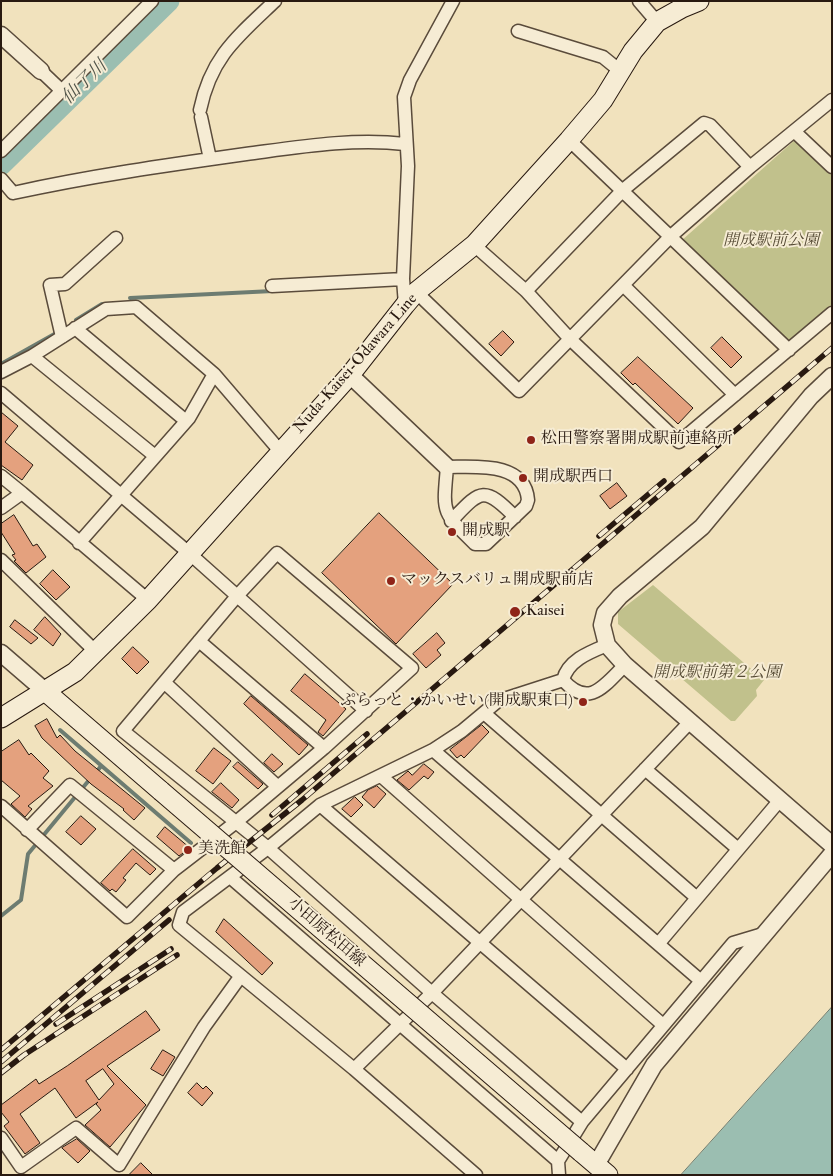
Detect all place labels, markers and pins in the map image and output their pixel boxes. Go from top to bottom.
place label: 松田警察署開成駅前連絡所 [541,430,733,450]
marker: 松田警察署開成駅前連絡所 [525,434,537,446]
place label: 開成駅西口 [533,468,613,488]
marker: 開成駅西口 [517,472,529,484]
place label: 開成駅 [462,522,510,542]
marker: 開成駅 [446,526,458,538]
place label: マックスバリュ開成駅前店 [401,571,593,591]
marker: マックスバリュ開成駅前店 [385,575,397,587]
place label: Kaisei [526,602,564,622]
marker: Kaisei [508,605,522,619]
place label: ぷらっと・かいせい(開成駅東口) [340,692,573,712]
marker: ぷらっと・かいせい(開成駅東口) [577,696,589,708]
place label: 美洗館 [198,840,246,860]
marker: 美洗館 [182,844,194,856]

